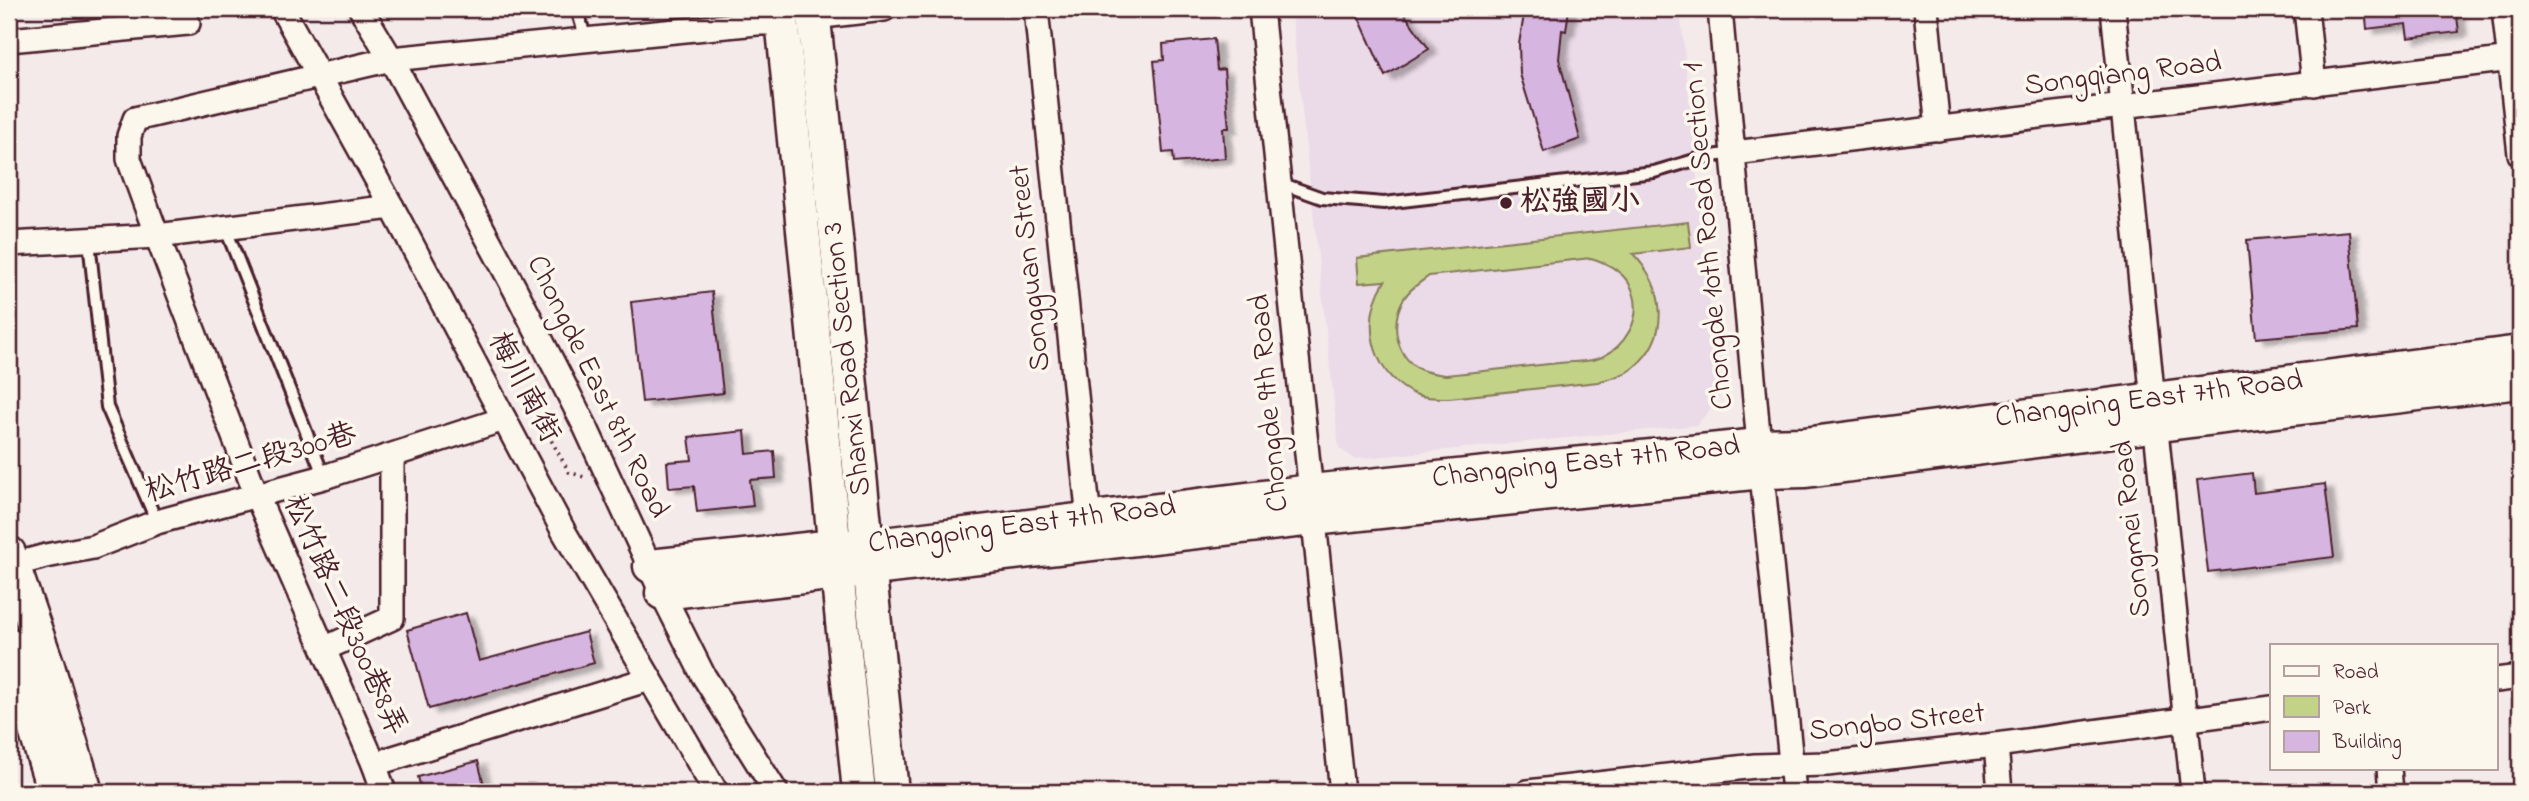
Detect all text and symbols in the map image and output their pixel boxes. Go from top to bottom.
street label: Songqiang Road [2022,41,2224,109]
street label: Chongde 10th Road Section 1 [1672,61,1746,411]
street label: Songguan Street [998,162,1064,374]
place label: 松強國小 [1520,181,1640,225]
marker: 松強國小 [1498,195,1514,211]
street label: Shanxi Road Section 3 [812,220,884,498]
street label: Chongde East 8th Road [514,248,680,526]
street label: Chongde 9th Road [1239,292,1301,514]
street label: 梅川南街 [475,325,571,451]
street label: Changping East 7th Road [1993,359,2305,441]
street label: 松竹路二段300巷 [140,413,362,515]
street label: Changping East 7th Road [1430,425,1742,501]
street label: Songmei Road [2102,438,2164,620]
street label: Changping East 7th Road [866,485,1178,567]
street label: 松竹路二段300巷8弄 [271,488,417,744]
legend [2270,644,2498,770]
text: Road [2333,658,2379,688]
street label: Songbo Street [1807,692,1987,754]
text: Park [2333,694,2372,724]
text: Building [2332,728,2402,760]

